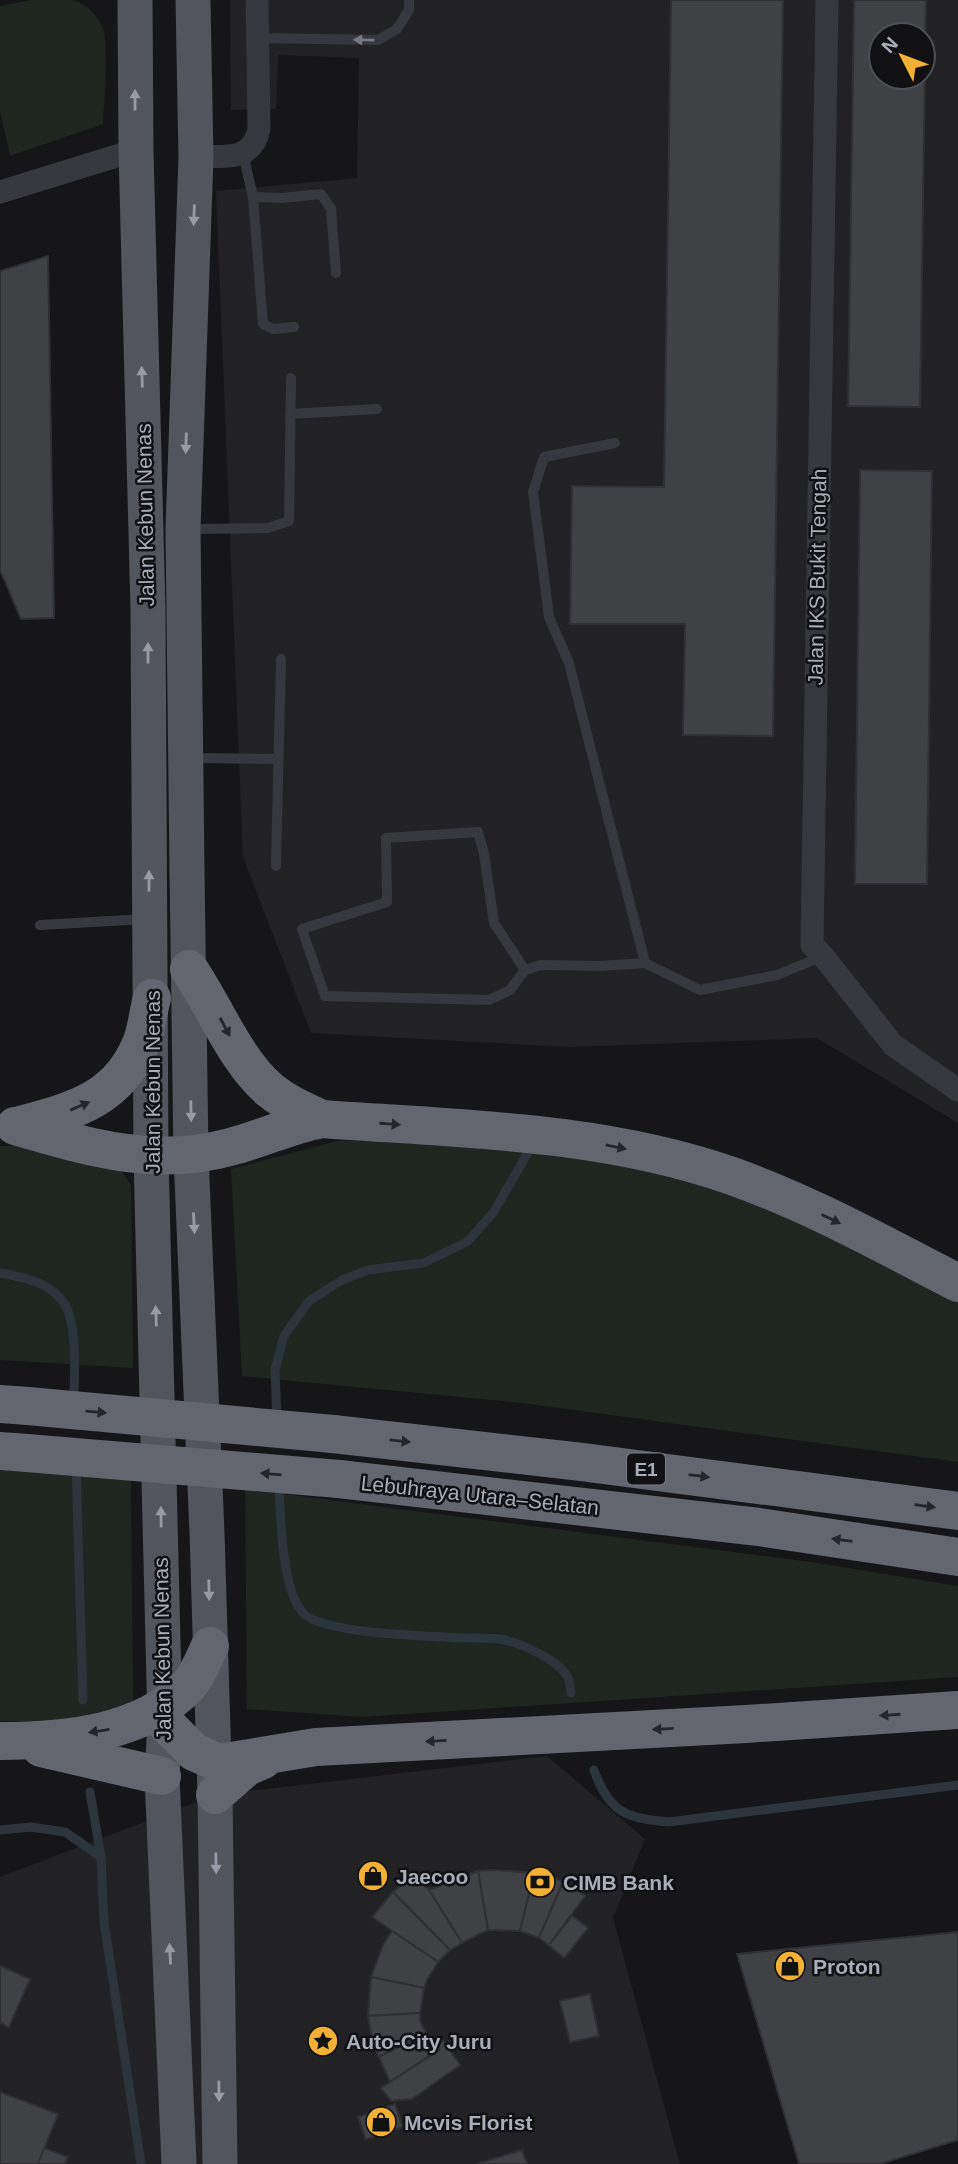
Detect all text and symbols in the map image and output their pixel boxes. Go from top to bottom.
north arrow [867,21,937,91]
text: N [877,33,902,57]
one-way arrow [353,34,375,45]
one-way arrow [130,89,141,111]
one-way arrow [188,204,199,226]
one-way arrow [136,365,148,387]
street label: Jalan Kebun Nenas [132,423,158,607]
one-way arrow [180,432,192,454]
street label: Jalan IKS Bukit Tengah [804,468,830,686]
one-way arrow [142,642,154,664]
one-way arrow [143,869,155,891]
street label: Jalan Kebun Nenas [141,990,164,1174]
one-way arrow [219,1017,231,1037]
one-way arrow [70,1100,90,1112]
one-way arrow [185,1100,196,1122]
one-way arrow [379,1119,401,1130]
one-way arrow [605,1142,627,1153]
one-way arrow [188,1213,199,1235]
one-way arrow [821,1213,841,1224]
one-way arrow [151,1305,162,1327]
one-way arrow [85,1407,107,1418]
one-way arrow [390,1436,412,1447]
road number: E1 [627,1454,665,1484]
one-way arrow [260,1468,282,1479]
street label: Lebuhraya Utara–Selatan [360,1471,600,1519]
one-way arrow [688,1471,710,1482]
one-way arrow [914,1501,936,1512]
one-way arrow [155,1506,167,1528]
one-way arrow [831,1534,853,1545]
street label: Jalan Kebun Nenas [149,1557,175,1741]
one-way arrow [203,1579,214,1601]
one-way arrow [879,1710,901,1721]
one-way arrow [652,1723,674,1734]
one-way arrow [88,1725,110,1736]
one-way arrow [424,1735,446,1746]
one-way arrow [210,1853,222,1875]
shop icon: Jaecoo [356,1859,390,1893]
place label: Jaecoo [396,1865,468,1888]
bank icon: CIMB Bank [523,1865,557,1899]
place label: CIMB Bank [563,1871,674,1894]
one-way arrow [165,1943,176,1965]
shop icon: Proton [773,1949,807,1983]
place label: Proton [813,1955,881,1978]
place icon: Auto-City Juru [306,2024,340,2058]
place label: Auto-City Juru [346,2030,492,2053]
one-way arrow [213,2080,225,2102]
shop icon: Mcvis Florist [364,2105,398,2139]
place label: Mcvis Florist [404,2111,532,2134]

